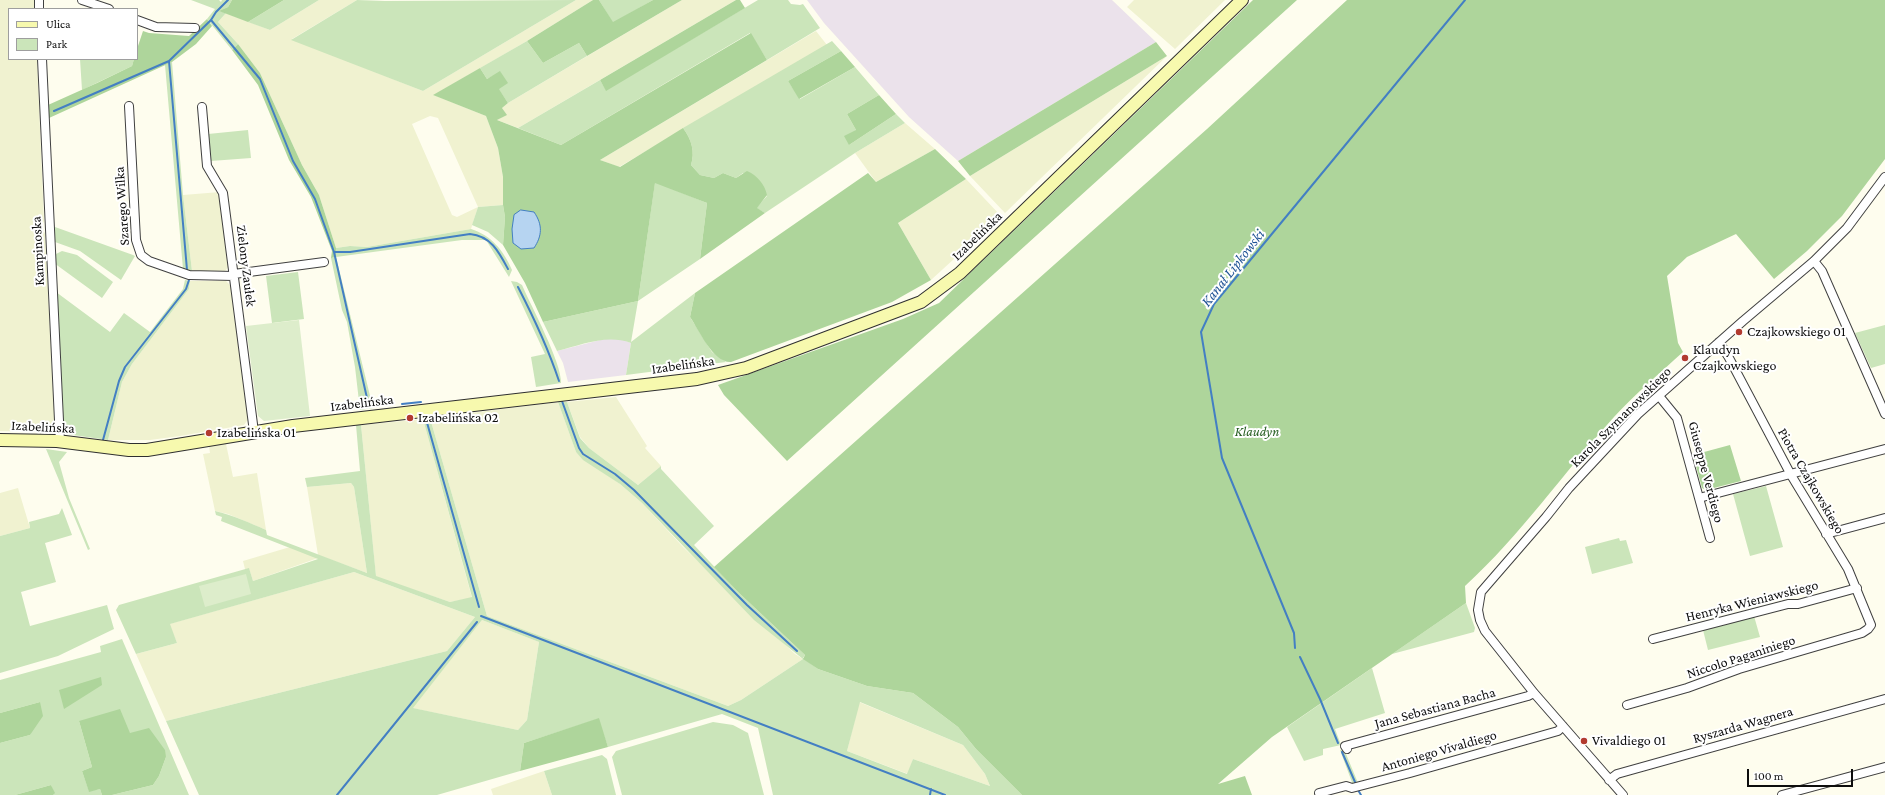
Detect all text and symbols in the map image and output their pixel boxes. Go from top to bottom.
legend [8,8,138,60]
text: Ulica [46,17,71,31]
text: Park [46,37,67,51]
street label: Szarego Wilka [111,166,133,246]
street label: Izabelińska [948,208,1006,264]
street label: Kampinoska [28,216,48,286]
street label: Zielony Zaułek [233,224,259,308]
water label: Kanał Lipkowski [1197,226,1269,310]
place label: Czajkowskiego 01 [1747,324,1846,340]
marker: Czajkowskiego 01 [1734,327,1744,337]
place label: Klaudyn Czajkowskiego [1693,342,1776,374]
street label: Izabelińska [650,352,716,378]
marker: Klaudyn Czajkowskiego [1680,353,1690,363]
street label: Karola Szymanowskiego [1567,363,1675,471]
street label: Izabelińska [329,391,395,415]
place label: Izabelińska 02 [418,410,499,426]
marker: Izabelińska 02 [405,413,415,423]
street label: Izabelińska [11,417,75,437]
street label: Giuseppe Verdiego [1684,420,1728,524]
park label: Klaudyn [1235,424,1279,440]
place label: Izabelińska 01 [217,425,296,441]
street label: Piotra Czajkowskiego [1774,425,1848,537]
marker: Izabelińska 01 [204,428,214,438]
street label: Henryka Wieniawskiego [1684,576,1820,626]
street label: Niccolo Paganiniego [1685,632,1797,682]
street label: Jana Sebastiana Bacha [1373,684,1497,732]
street label: Ryszarda Wagnera [1691,703,1795,747]
street label: Antoniego Vivaldiego [1379,726,1499,776]
place label: Vivaldiego 01 [1592,733,1666,749]
marker: Vivaldiego 01 [1579,736,1589,746]
scale bar [1749,761,1855,787]
text: 100 m [1754,769,1783,783]

